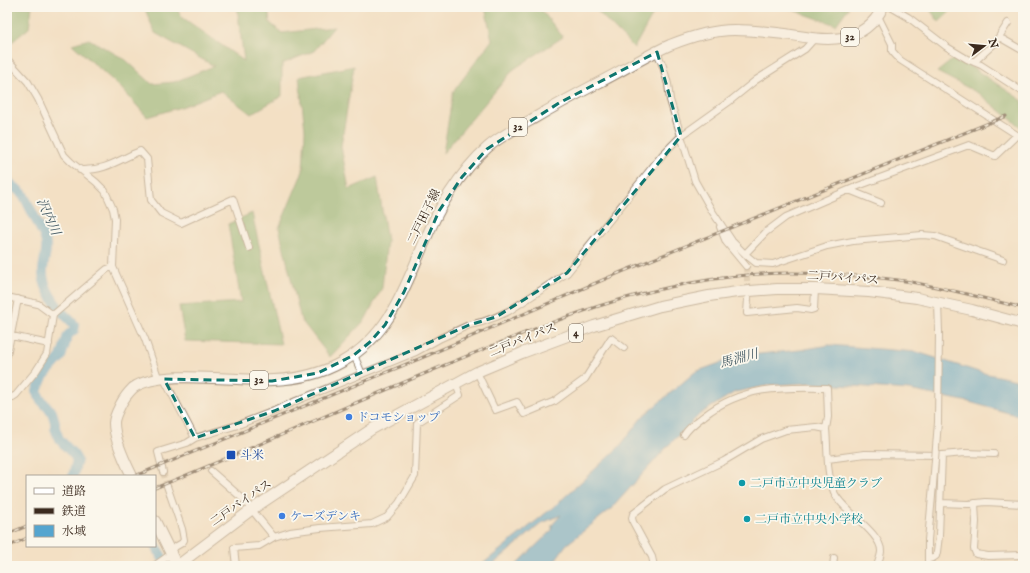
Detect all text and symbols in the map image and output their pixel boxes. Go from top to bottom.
north arrow [964,26,1004,66]
road number: 32 [841,28,859,46]
text: N [984,36,1001,50]
road number: 32 [509,118,527,136]
street label: 二戸田子線 [404,187,444,247]
water label: 沢内川 [32,196,65,240]
street label: 二戸バイパス [807,268,879,288]
street label: 二戸バイパス [487,320,559,360]
road number: 4 [569,324,583,342]
water label: 馬淵川 [718,345,762,372]
road number: 32 [250,371,268,389]
place label: ドコモショップ [357,410,440,425]
marker: ドコモショップ [344,412,354,422]
place label: 斗米 [240,448,264,463]
marker: 斗米 [225,449,237,461]
legend [26,475,156,547]
street label: 二戸バイパス [207,476,275,530]
place label: 二戸市立中央児童クラブ [750,476,882,491]
marker: 二戸市立中央児童クラブ [737,478,747,488]
text: 道路 [62,484,86,499]
text: 鉄道 [61,504,86,519]
place label: ケーズデンキ [290,509,361,524]
marker: ケーズデンキ [277,511,287,521]
place label: 二戸市立中央小学校 [755,512,863,527]
marker: 二戸市立中央小学校 [742,514,752,524]
text: 水域 [62,524,86,539]

